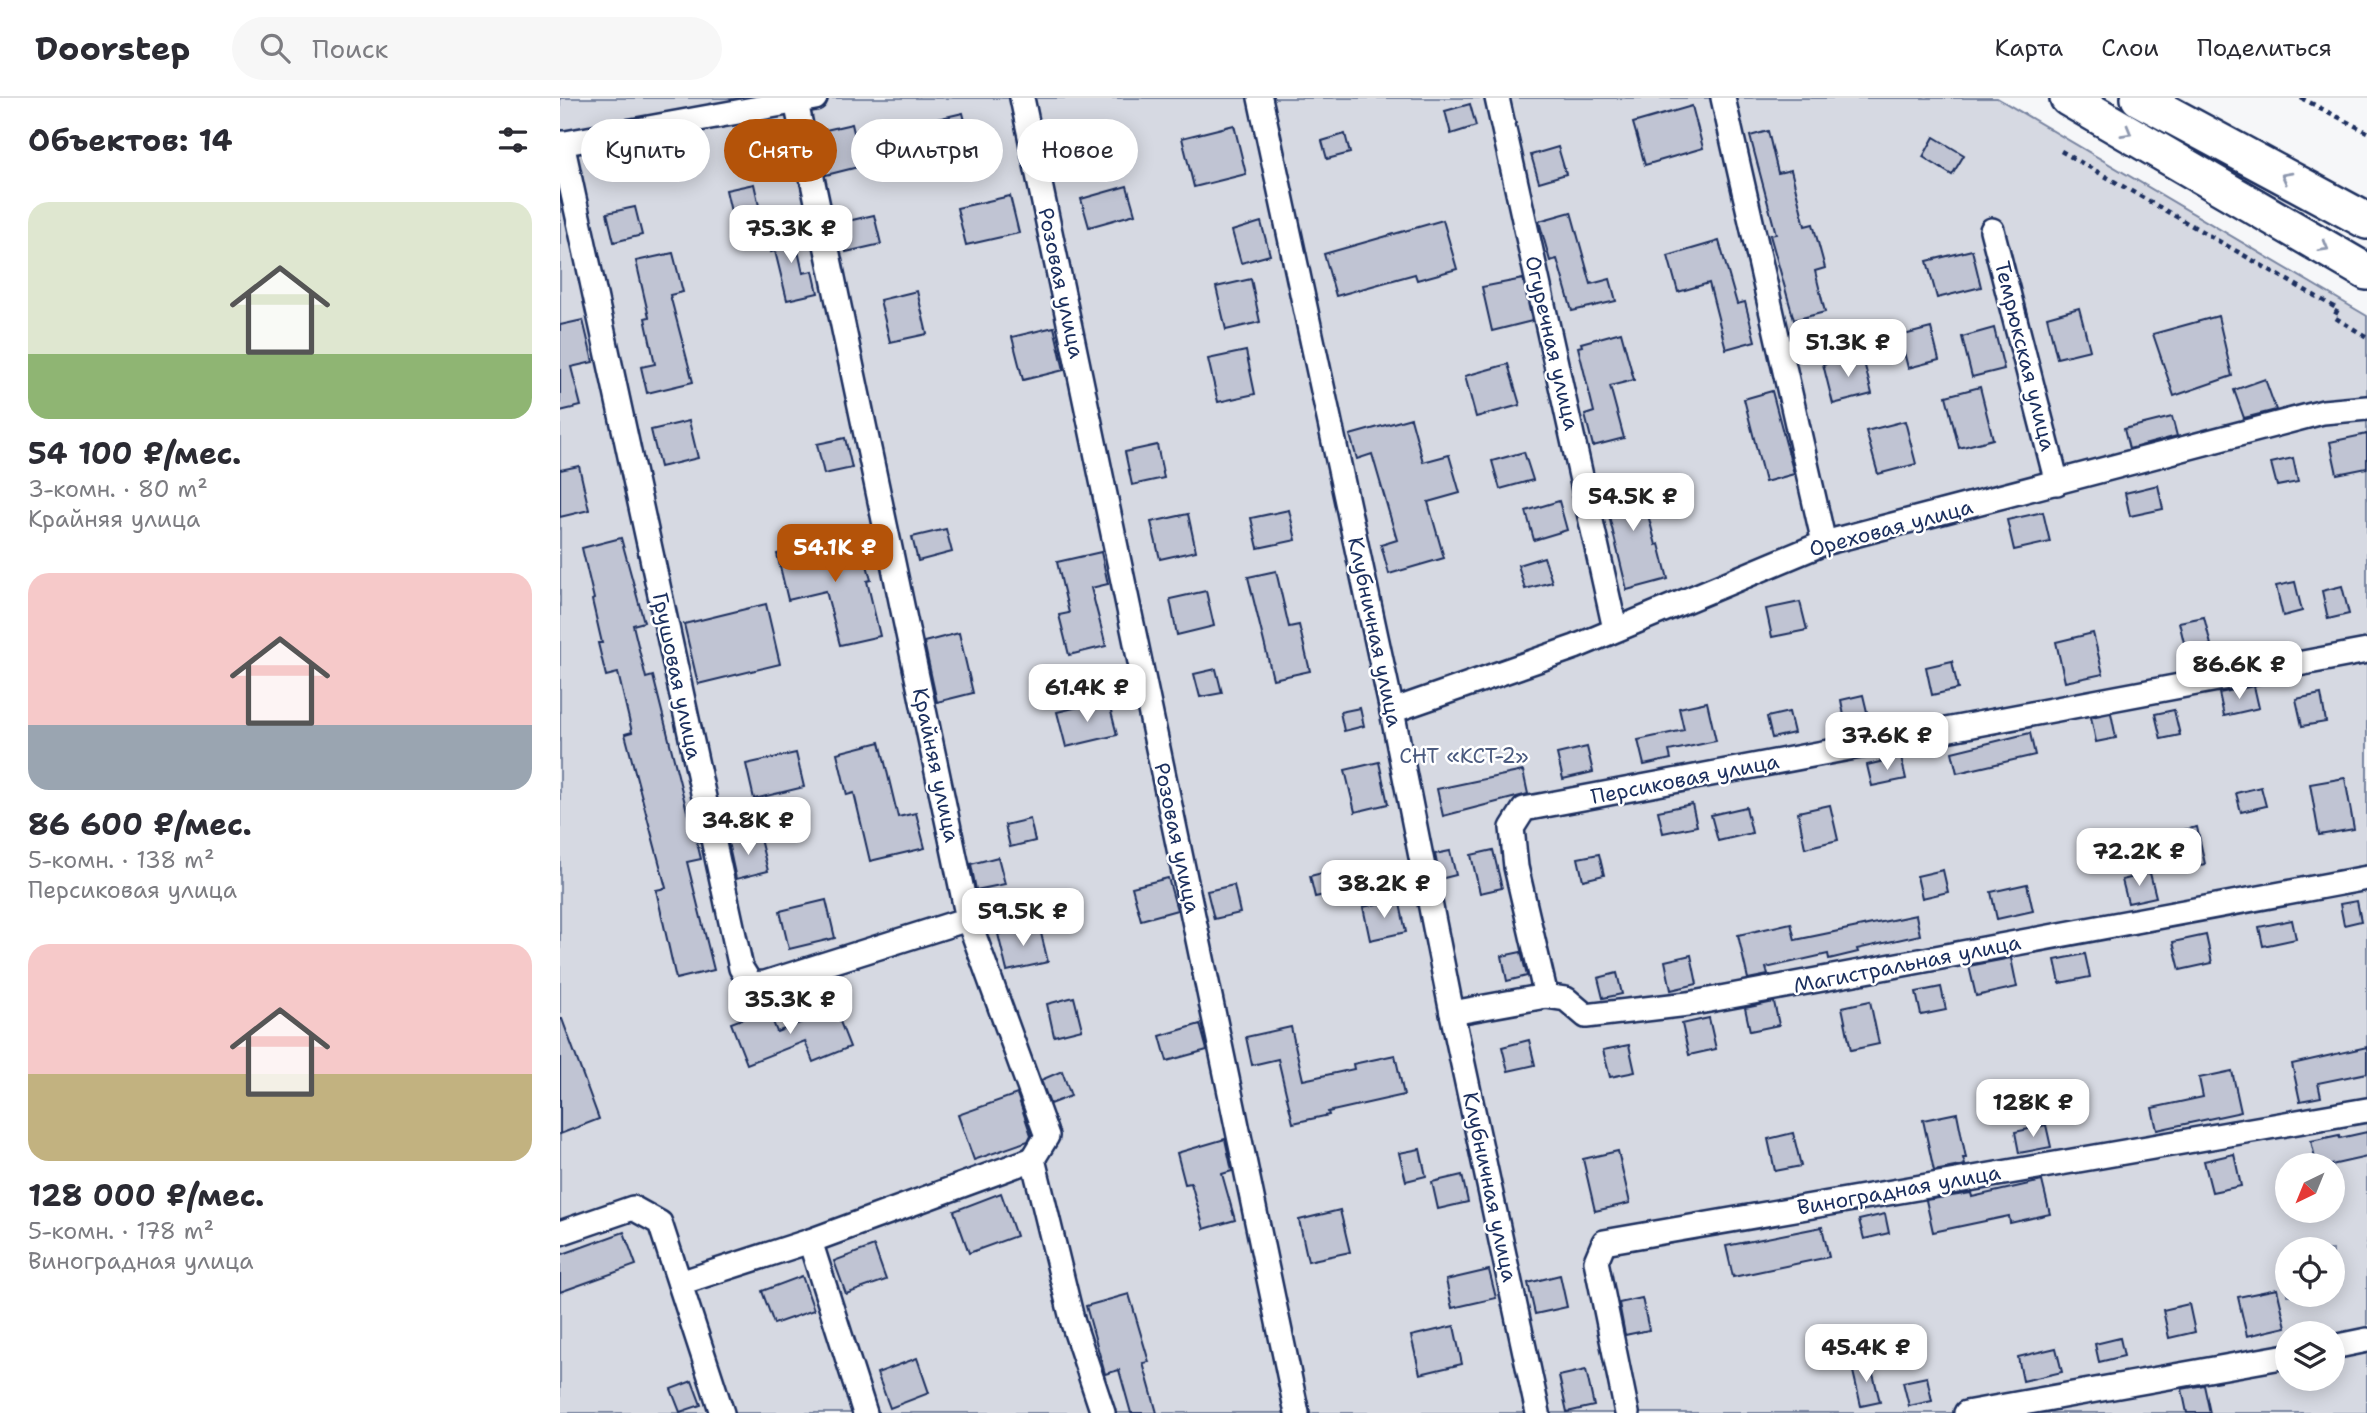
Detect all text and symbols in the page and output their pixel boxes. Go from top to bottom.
search box [232,17,722,80]
text: Doorstep [35,26,190,71]
icon: search [256,29,294,67]
text: Поиск [312,31,388,66]
text: Карта [1995,32,2063,64]
text: Слои [2101,32,2159,64]
text: Поделиться [2197,32,2332,64]
chip: Купить [581,119,710,182]
chip: Снять [724,119,837,182]
chip: Фильтры [851,119,1003,182]
chip: Новое [1017,119,1138,182]
text: Объектов: 14 [28,120,233,161]
icon: filters [494,121,532,159]
one-way arrow [2120,124,2132,137]
one-way arrow [2280,172,2293,185]
street label: Розовая улица [1031,205,1091,361]
pin: 75.3K ₽ [726,206,856,265]
text: 75.3K ₽ [745,213,837,243]
one-way arrow [2316,239,2329,252]
icon: home [217,247,343,373]
street label: Огуречная улица [1518,253,1586,433]
street label: Темрюкская улица [1988,258,2062,454]
pin: 51.3K ₽ [1783,320,1913,379]
text: 51.3K ₽ [1806,327,1890,357]
text: 54 100 ₽/мес. [28,433,241,474]
text: 3-комн. · 80 m² [28,474,208,504]
pin: 54.5K ₽ [1568,474,1698,533]
text: 54.5K ₽ [1588,481,1678,511]
street label: Ореховая улица [1806,493,1976,563]
text: Крайняя улица [28,504,200,534]
pin: 54.1K ₽ [770,524,900,584]
text: 54.1K ₽ [793,532,877,562]
street label: Клубничная улица [1341,534,1409,730]
street label: Грушовая улица [646,590,708,762]
icon: home [217,618,343,744]
pin: 86.6K ₽ [2174,642,2304,701]
text: 86.6K ₽ [2192,649,2286,679]
pin: 61.4K ₽ [1022,664,1152,724]
text: 61.4K ₽ [1045,672,1129,702]
street label: Крайняя улица [906,685,966,845]
pin: 37.6K ₽ [1822,712,1952,772]
text: 37.6K ₽ [1841,720,1933,750]
park label: СНТ «КСТ-2» [1399,742,1529,770]
street label: Персиковая улица [1589,747,1781,811]
street label: Розовая улица [1147,760,1207,916]
pin: 34.8K ₽ [683,798,813,857]
text: 86 600 ₽/мес. [28,804,252,845]
text: 34.8K ₽ [702,805,794,835]
pin: 72.2K ₽ [2074,828,2204,888]
text: 72.2K ₽ [2093,836,2185,866]
text: 5-комн. · 138 m² [28,845,215,875]
pin: 38.2K ₽ [1319,860,1449,920]
text: 38.2K ₽ [1337,868,1431,898]
text: Персиковая улица [28,875,237,905]
pin: 59.5K ₽ [958,888,1088,948]
text: 59.5K ₽ [978,896,1068,926]
street label: Магистральная улица [1791,928,2023,1000]
pin: 35.3K ₽ [725,976,855,1036]
text: 35.3K ₽ [744,984,836,1014]
icon: home [217,989,343,1115]
pin: 128K ₽ [1976,1080,2090,1139]
text: 128K ₽ [1992,1087,2074,1117]
street label: Клубничная улица [1456,1089,1524,1285]
north arrow [2275,1153,2345,1223]
map controls [2275,1153,2345,1391]
street label: Виноградная улица [1795,1158,2003,1222]
text: 128 000 ₽/мес. [28,1175,264,1216]
text: 5-комн. · 178 m² [28,1216,214,1246]
button: locate [2275,1237,2345,1307]
text: Виноградная улица [28,1246,253,1276]
button: layers [2275,1321,2345,1391]
pin: 45.4K ₽ [1801,1324,1931,1384]
text: 45.4K ₽ [1821,1332,1911,1362]

